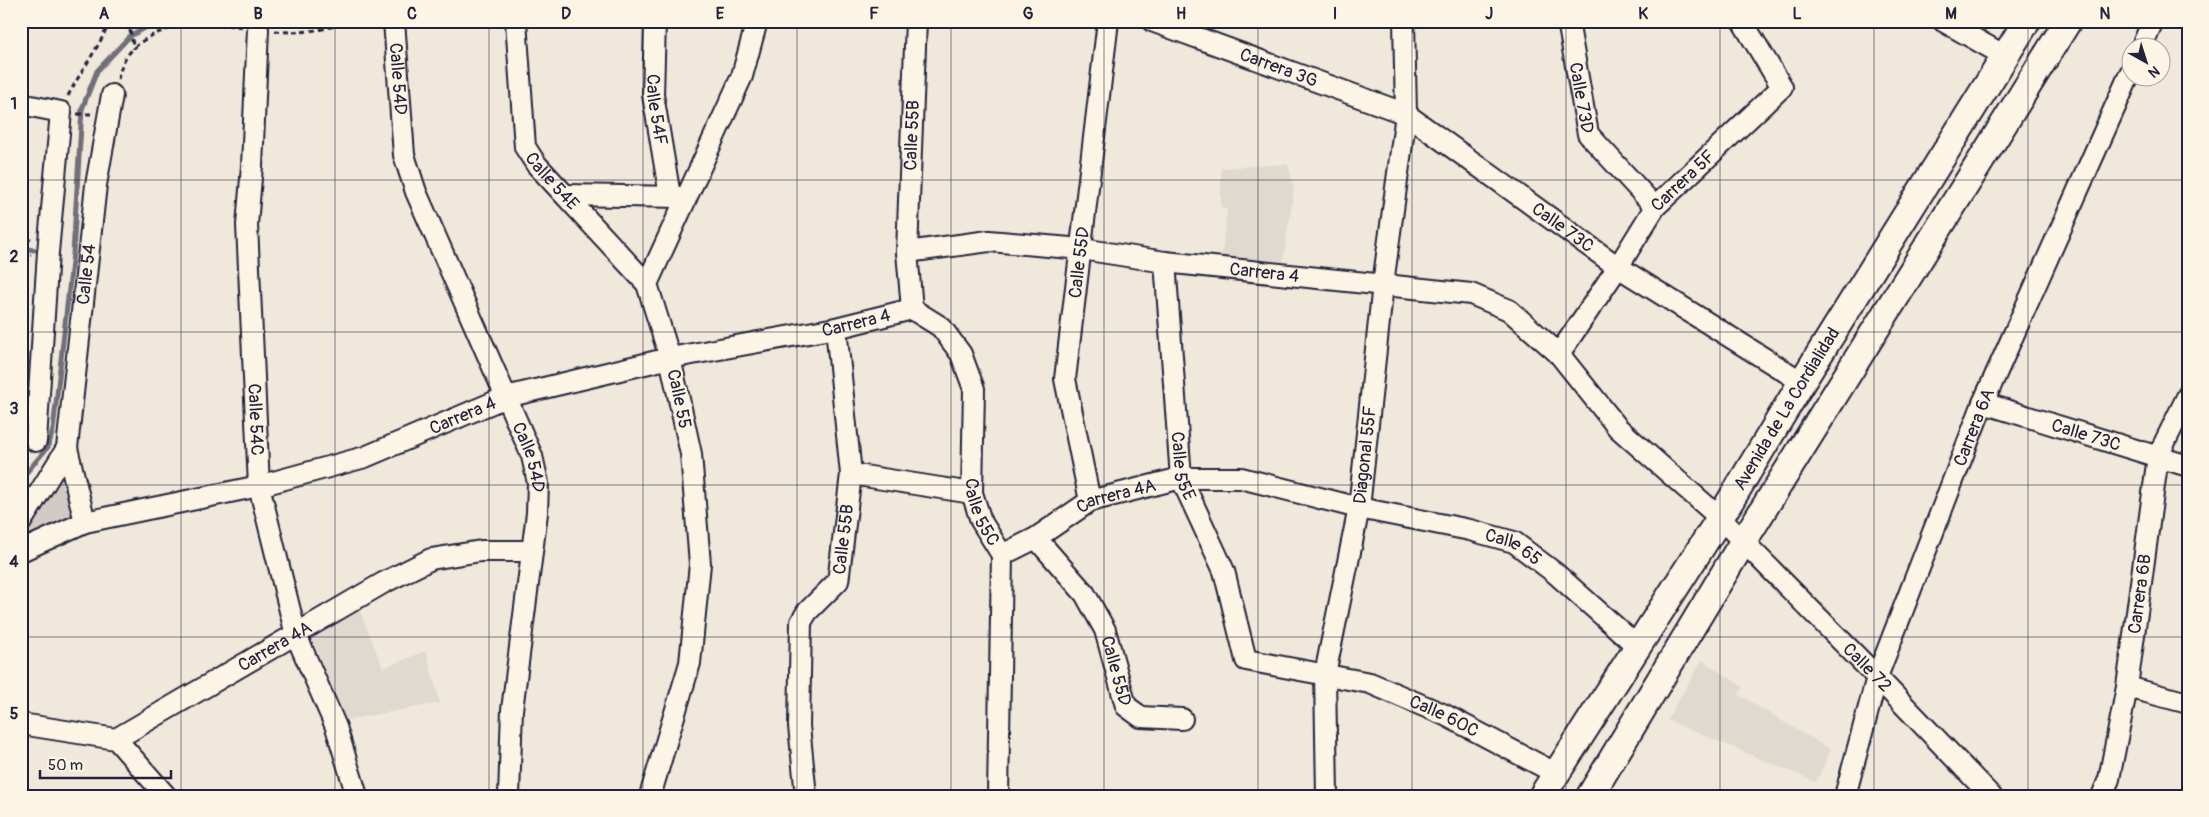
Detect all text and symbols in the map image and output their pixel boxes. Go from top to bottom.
text: A [99,4,110,24]
text: B [253,4,263,24]
text: C [407,4,417,24]
text: D [561,4,571,24]
text: E [716,4,725,24]
text: F [869,4,879,24]
text: G [1023,4,1034,24]
text: H [1176,4,1186,24]
text: I [1333,4,1337,24]
text: J [1485,4,1493,24]
text: K [1638,4,1648,24]
text: L [1792,4,1802,24]
text: M [1945,4,1957,24]
text: N [2100,4,2111,24]
north arrow [2122,38,2172,88]
street label: Calle 54D [384,42,412,116]
street label: Carrera 3G [1237,43,1321,92]
street label: Calle 73D [1564,60,1599,135]
text: N [2145,62,2163,81]
street label: Calle 54F [641,74,673,147]
text: 1 [11,94,17,114]
street label: Calle 55B [899,100,924,171]
street label: Carrera 5F [1646,145,1720,217]
street label: Calle 54E [520,148,584,215]
street label: Calle 73C [1527,197,1599,258]
street label: Calle 55D [1063,225,1095,299]
street label: Calle 54 [71,242,101,306]
text: 2 [10,247,19,267]
street label: Carrera 4 [1228,257,1301,288]
street label: Carrera 4 [820,303,893,342]
street label: Avenida de La Cordialidad [1728,323,1845,494]
street label: Calle 55 [661,367,697,431]
street label: Calle 54C [243,383,269,456]
street label: Carrera 6A [1948,384,2000,470]
street label: Carrera 4 [426,391,500,440]
text: 3 [10,399,19,419]
street label: Diagonal 55F [1348,404,1381,505]
street label: Calle 73C [2049,413,2124,456]
street label: Calle 54D [507,419,550,492]
street label: Calle 55E [1166,431,1201,504]
street label: Carrera 4A [1072,473,1158,519]
street label: Calle 55C [960,478,1005,550]
street label: Calle 55B [828,503,859,576]
street label: Calle 65 [1483,523,1546,570]
text: 4 [9,552,19,572]
street label: Carrera 6B [2123,553,2156,635]
street label: Carrera 4A [234,616,316,677]
street label: Calle 55D [1096,633,1137,708]
street label: Calle 72 [1838,638,1897,697]
street label: Calle 60C [1406,690,1483,742]
text: 5 [10,704,19,724]
scale bar [40,747,171,779]
text: 50 m [48,756,83,775]

